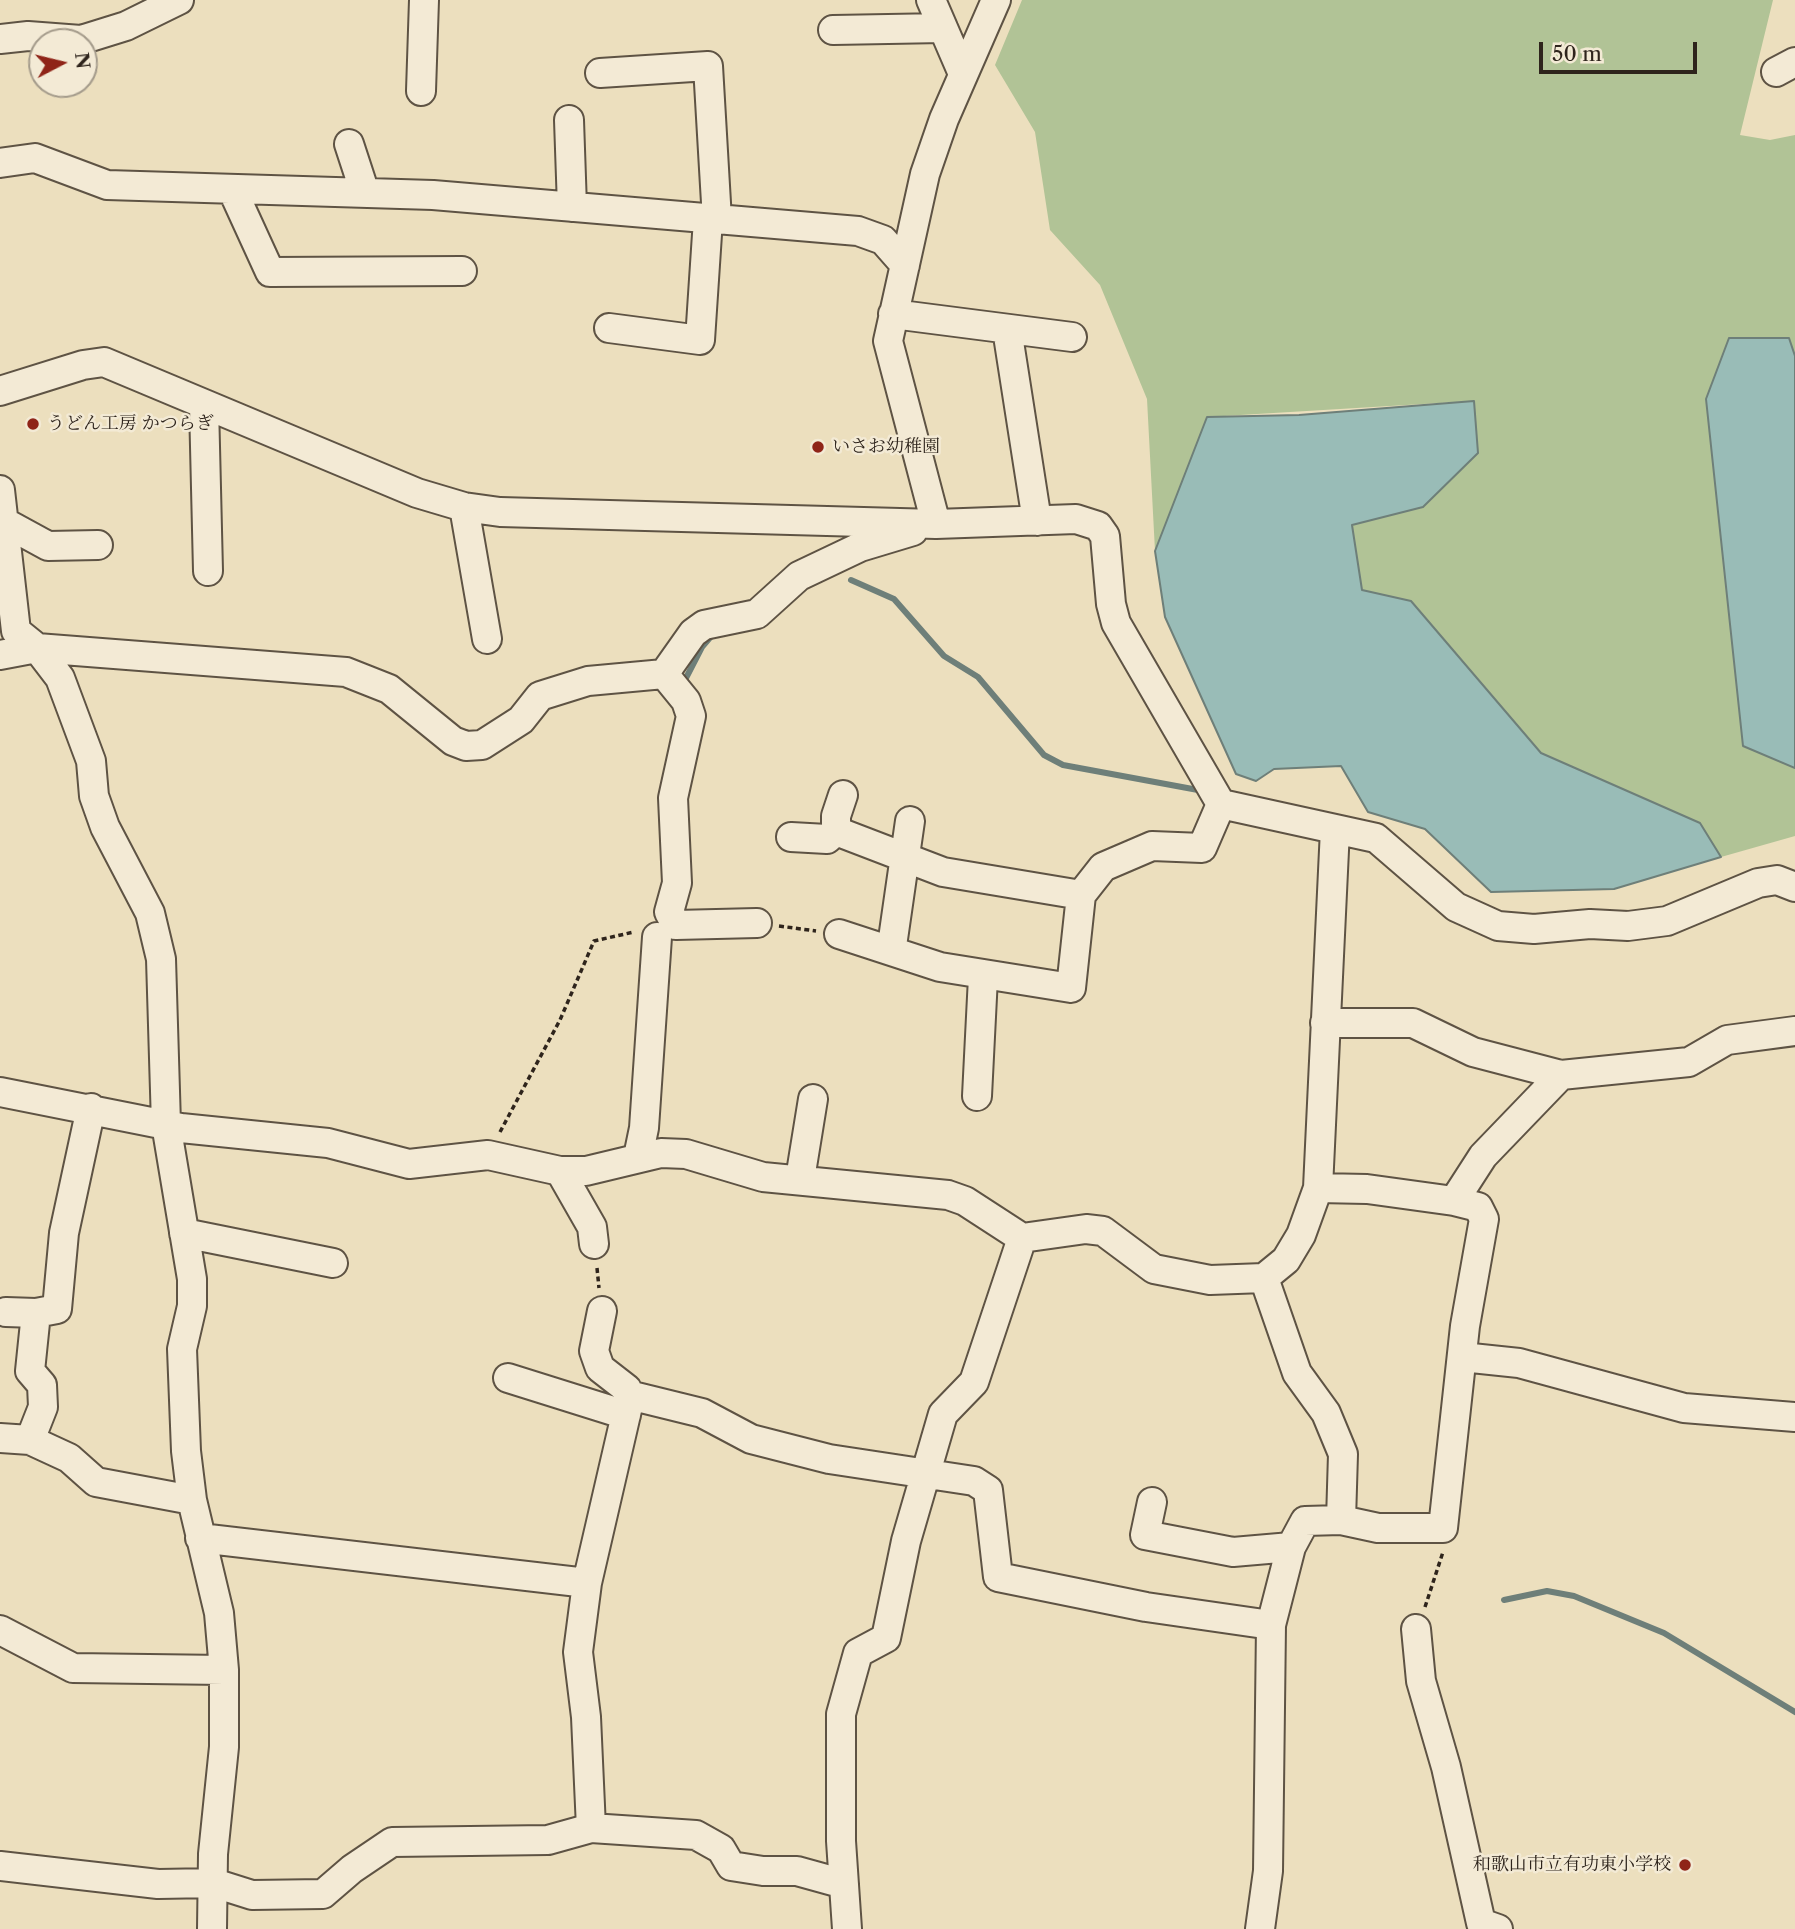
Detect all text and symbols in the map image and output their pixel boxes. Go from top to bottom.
north arrow [28,28,98,98]
scale bar [1543,28,1700,72]
text: 50 m [1552,41,1602,66]
text: N [70,51,95,70]
place label: うどん工房 かつらぎ [47,413,214,435]
marker: うどん工房 かつらぎ [25,416,41,432]
place label: いさお幼稚園 [832,436,940,458]
marker: いさお幼稚園 [810,439,826,455]
place label: 和歌山市立有功東小学校 [1473,1854,1671,1876]
marker: 和歌山市立有功東小学校 [1677,1857,1693,1873]

